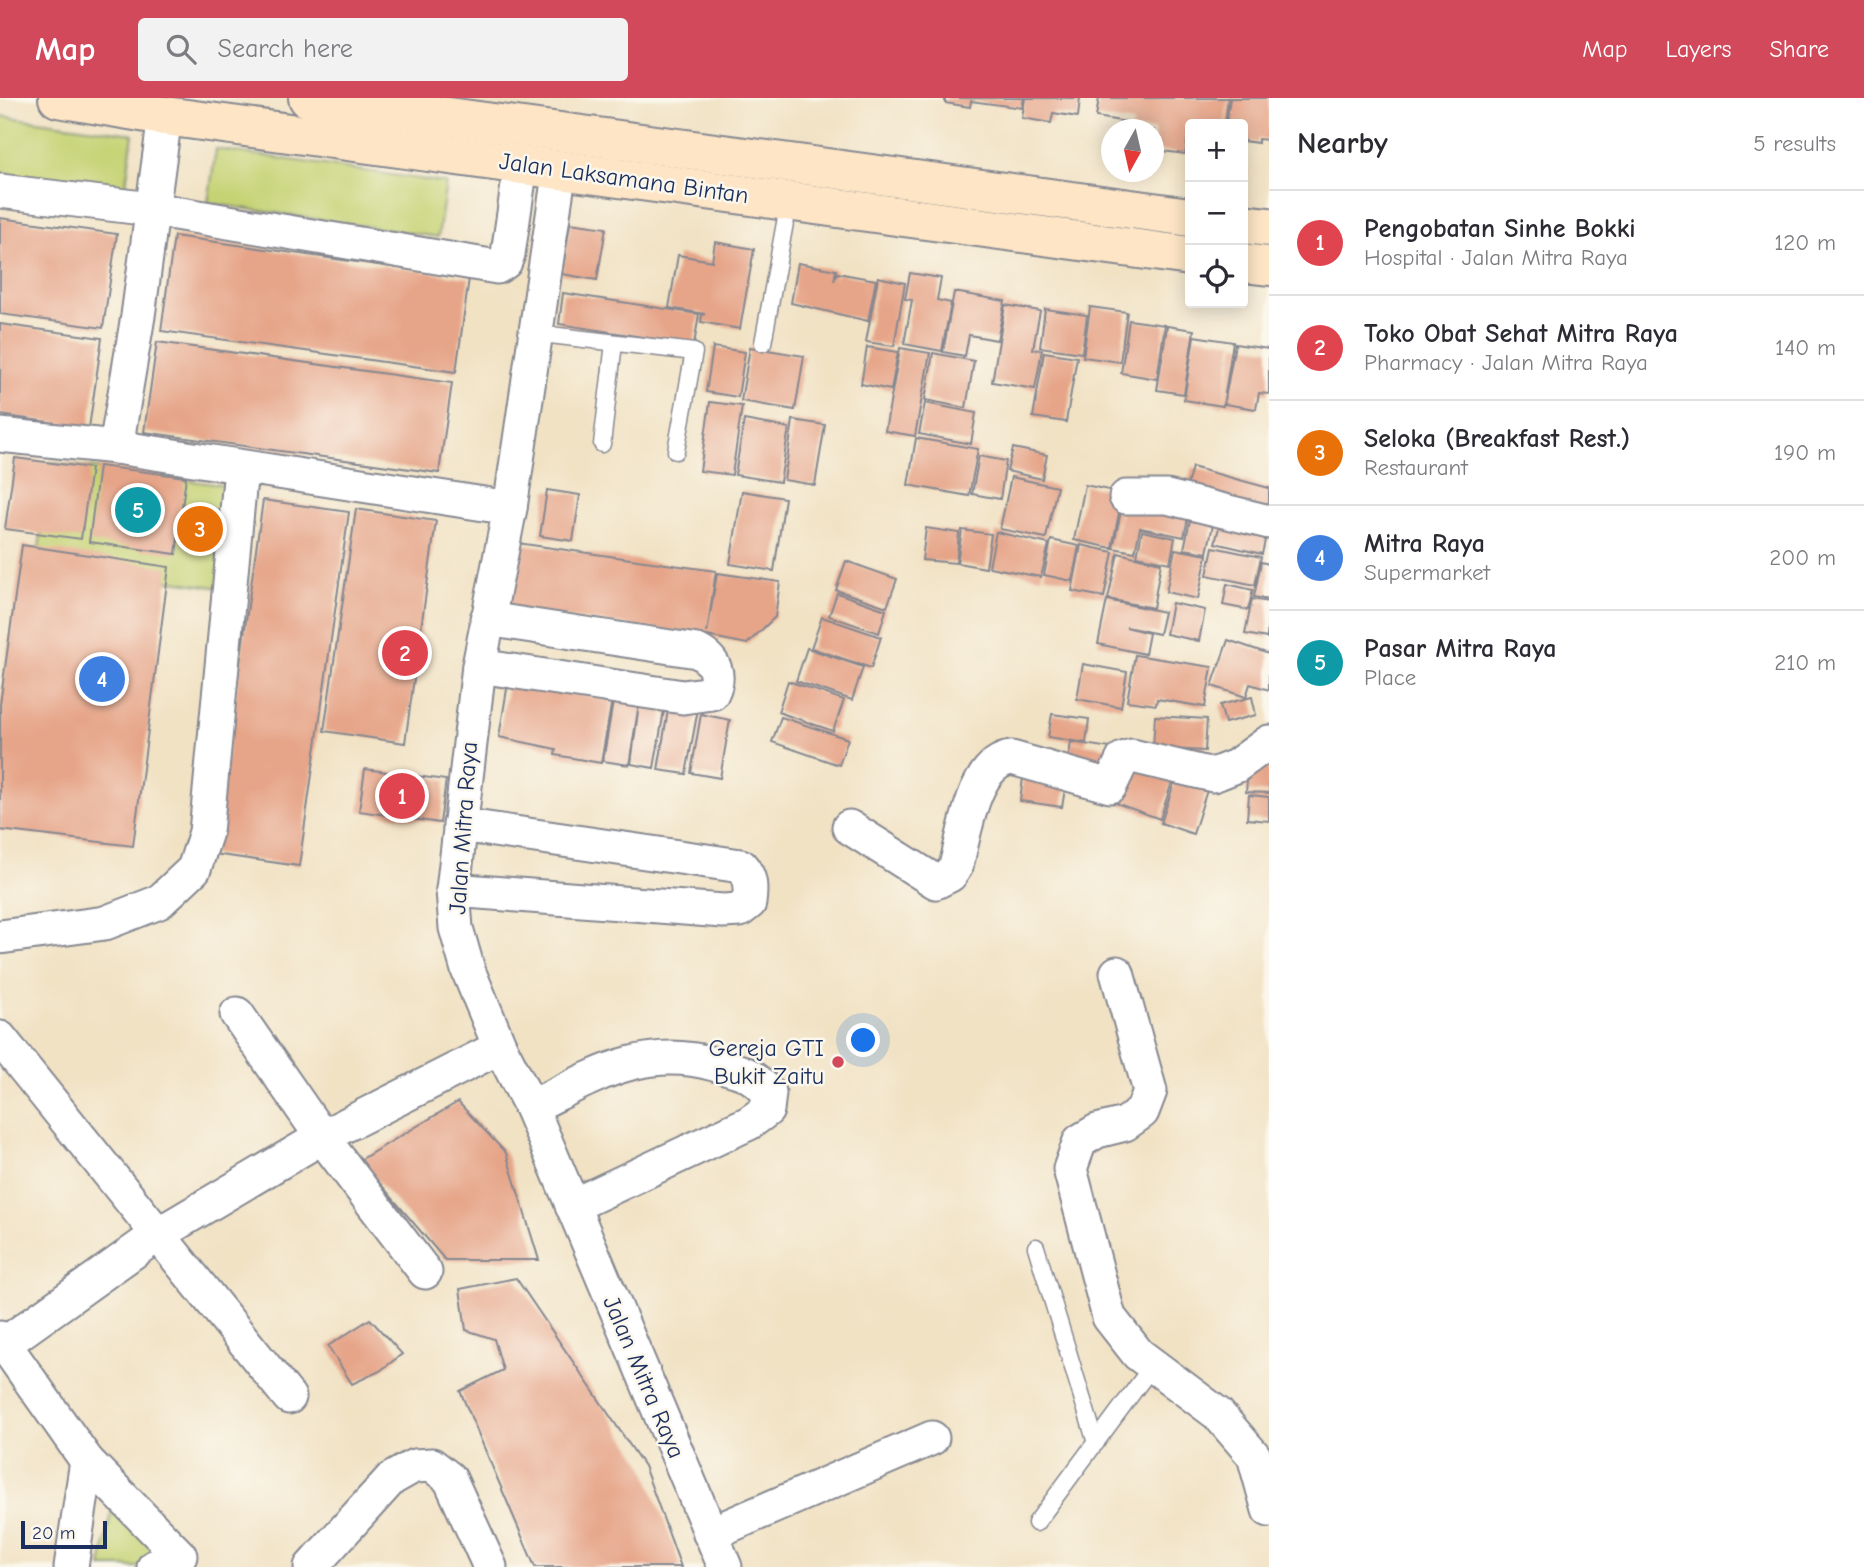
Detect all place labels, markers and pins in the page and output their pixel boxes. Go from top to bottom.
pin: 5 [115,484,161,536]
pin: 3 [177,503,223,555]
pin: 2 [382,627,428,679]
pin: 4 [79,653,125,705]
pin: 1 [379,770,425,822]
place label: Gereja GTI Bukit Zaitu [709,1034,824,1090]
marker: Gereja GTI Bukit Zaitu [830,1054,846,1070]

